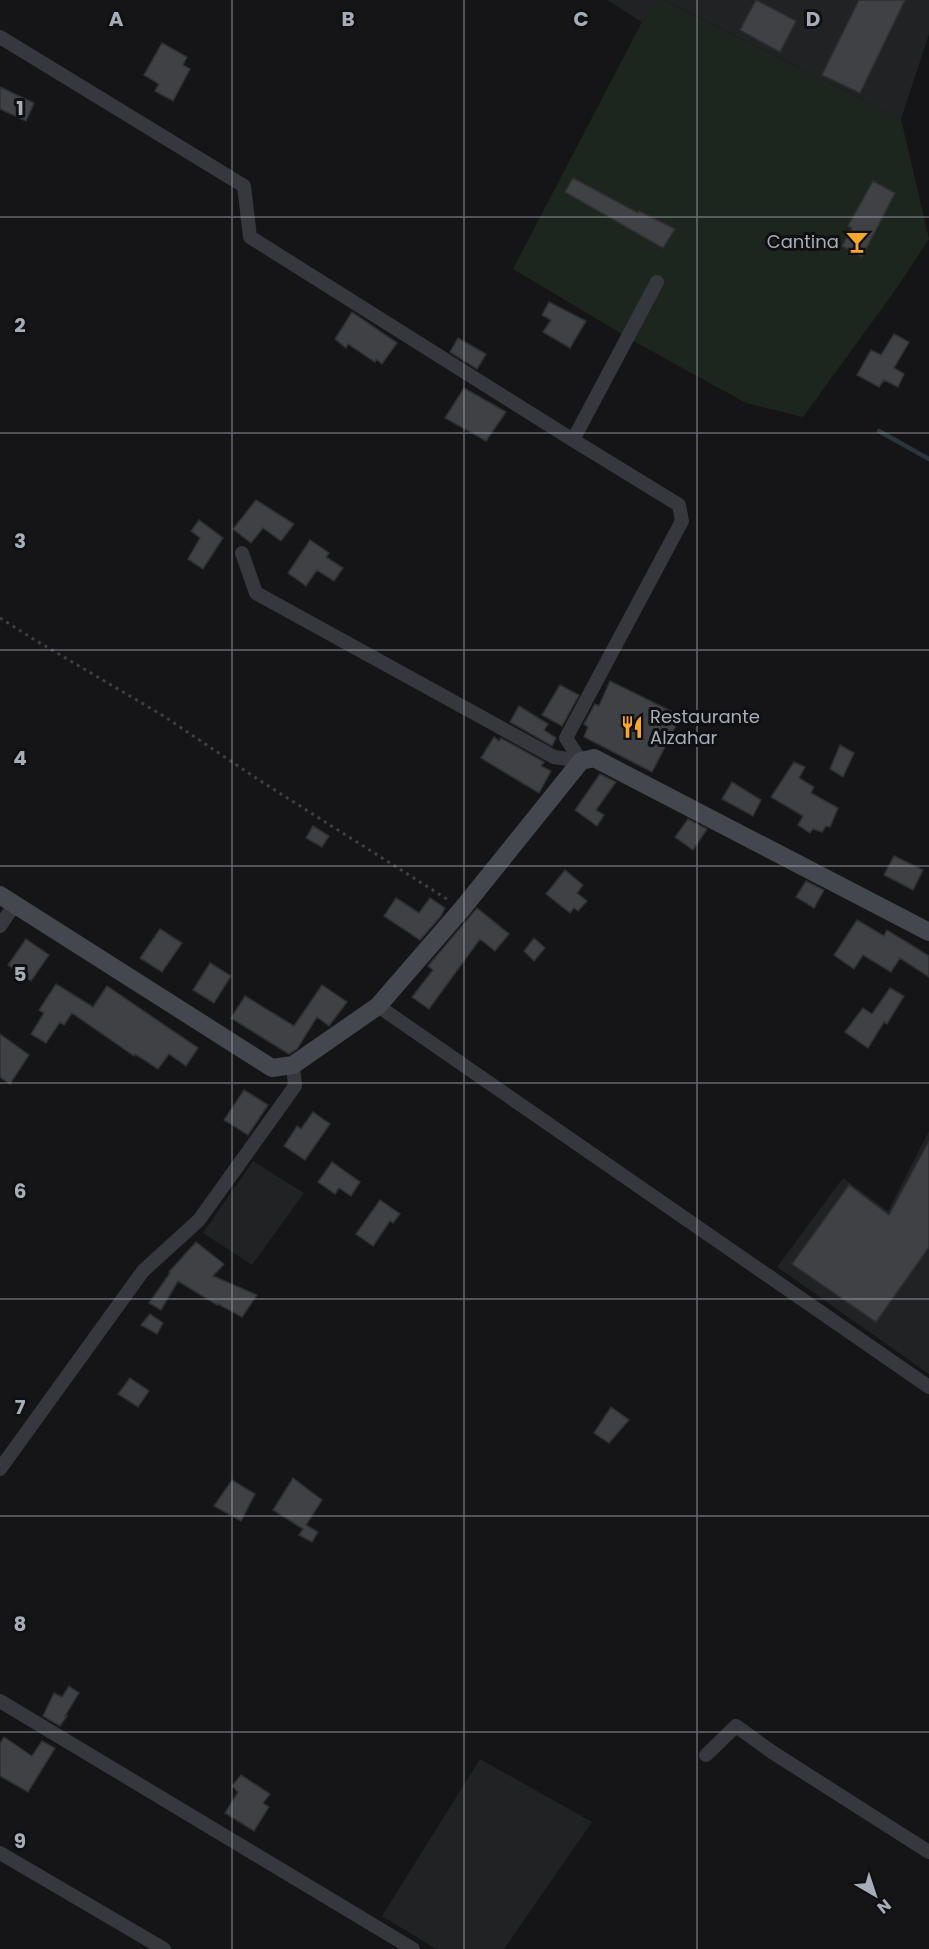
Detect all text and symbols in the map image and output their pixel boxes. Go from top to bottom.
text: A [109,5,124,33]
text: B [341,5,355,33]
text: C [573,5,589,33]
text: D [806,5,820,33]
text: 1 [16,94,24,122]
place label: Cantina [767,229,839,254]
bar icon: Cantina [844,229,870,255]
text: 2 [14,311,26,339]
text: 3 [14,527,26,555]
place label: Restaurante Alzahar [650,704,760,750]
restaurant icon: Restaurante Alzahar [619,714,645,740]
text: 4 [13,744,27,772]
text: 5 [14,960,27,988]
text: 6 [14,1177,26,1205]
text: 7 [15,1393,26,1421]
text: 8 [14,1610,26,1638]
text: 9 [14,1827,26,1855]
north arrow [845,1865,905,1925]
text: N [872,1894,896,1919]

